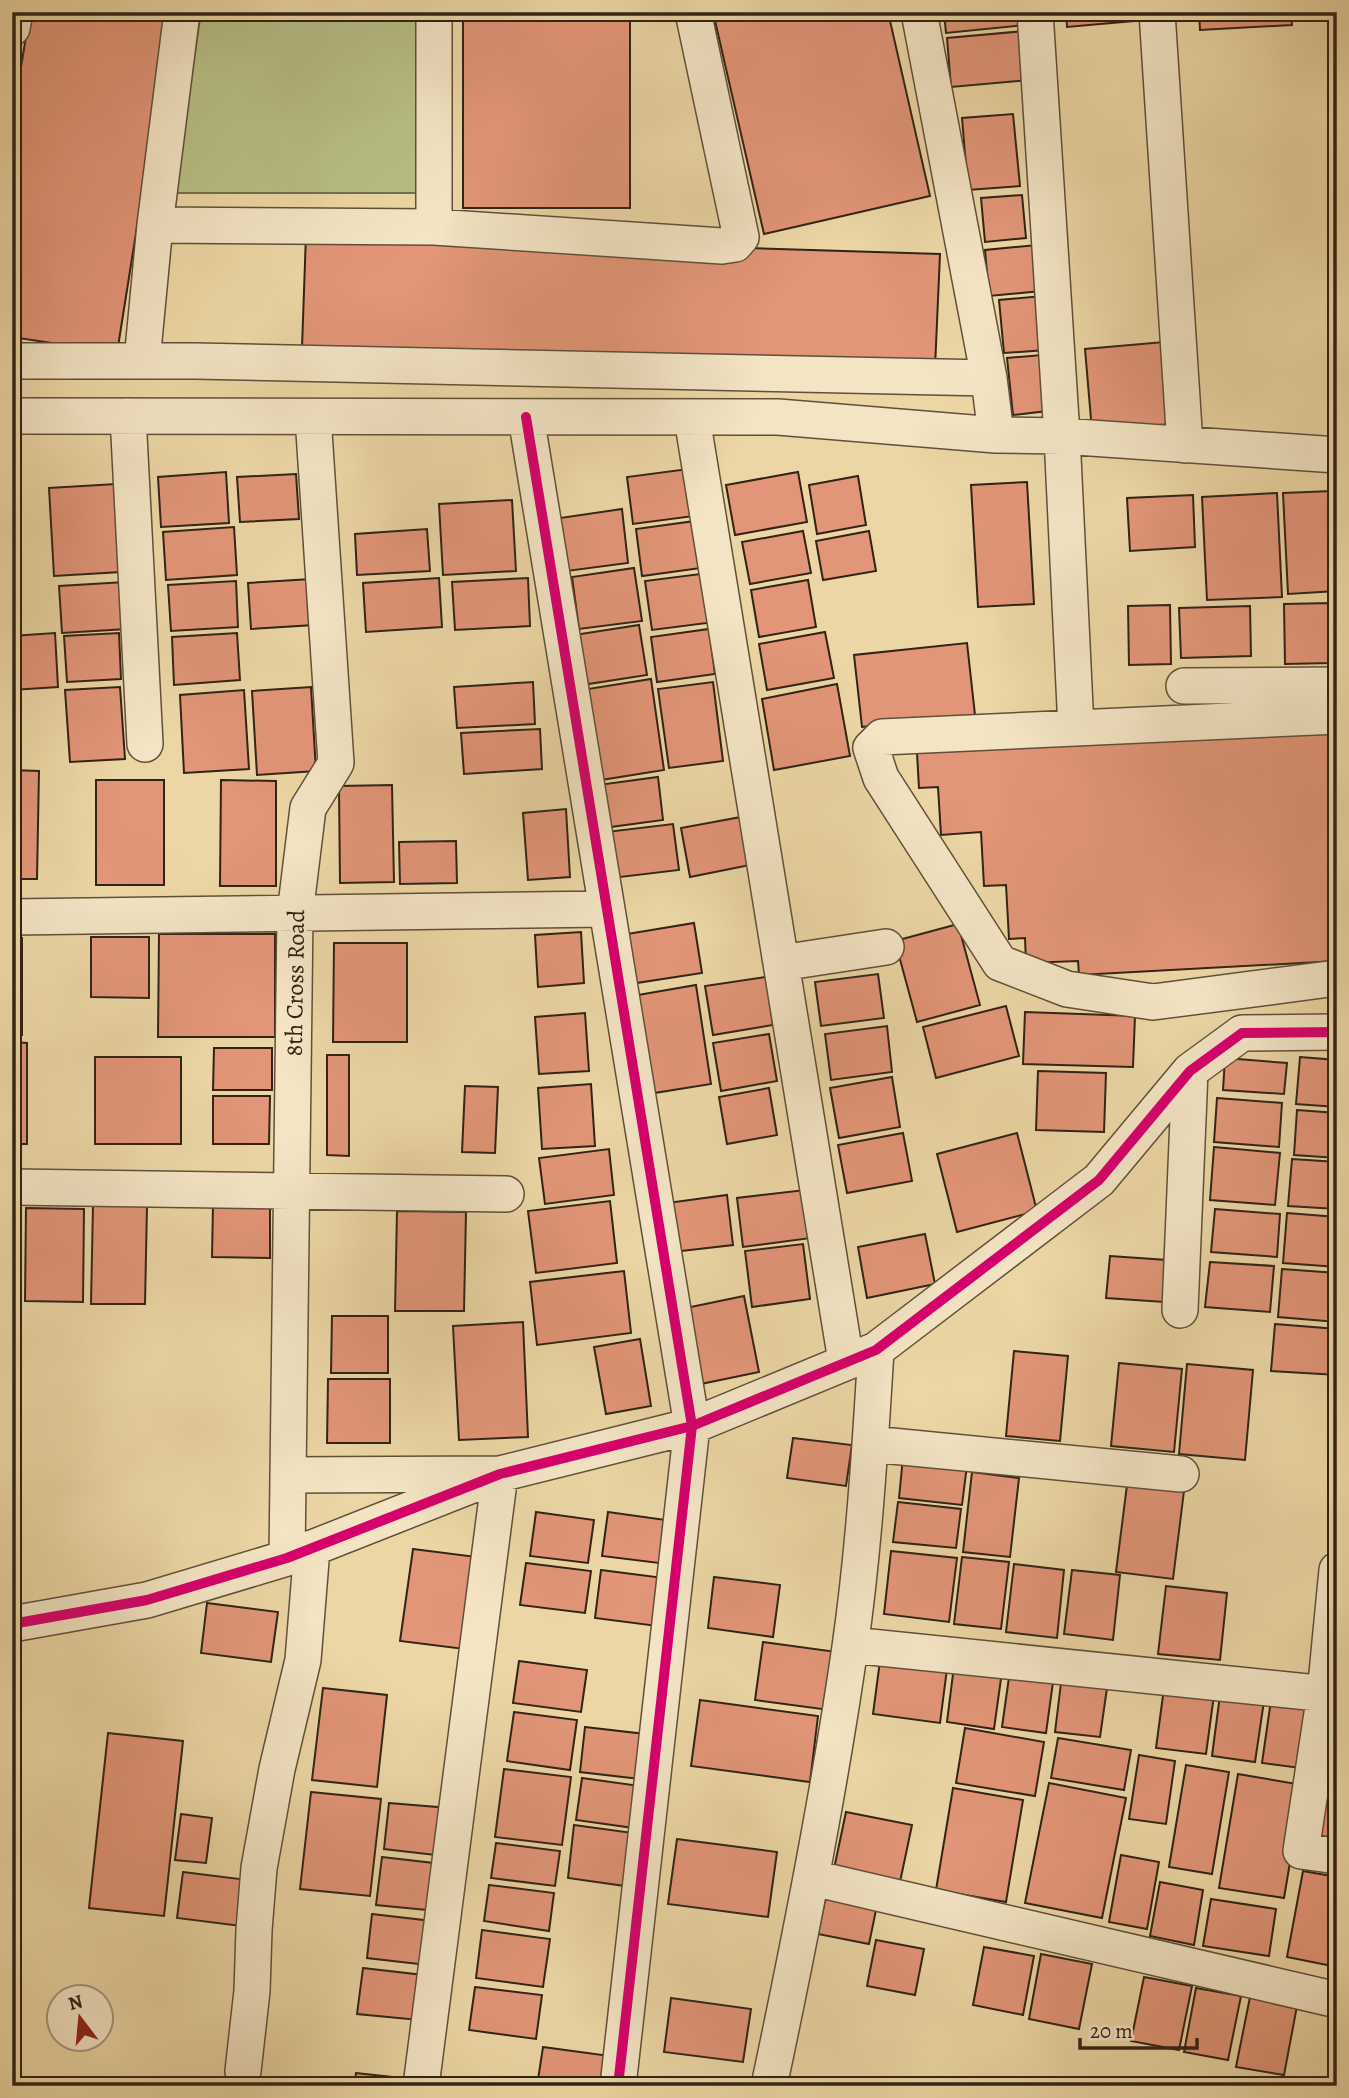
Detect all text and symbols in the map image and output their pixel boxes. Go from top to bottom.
street label: 8th Cross Road [278,909,312,1057]
north arrow [46,1982,116,2052]
text: N [65,1988,86,2017]
scale bar [1080,2007,1197,2051]
text: 20 m [1090,2017,1133,2045]

